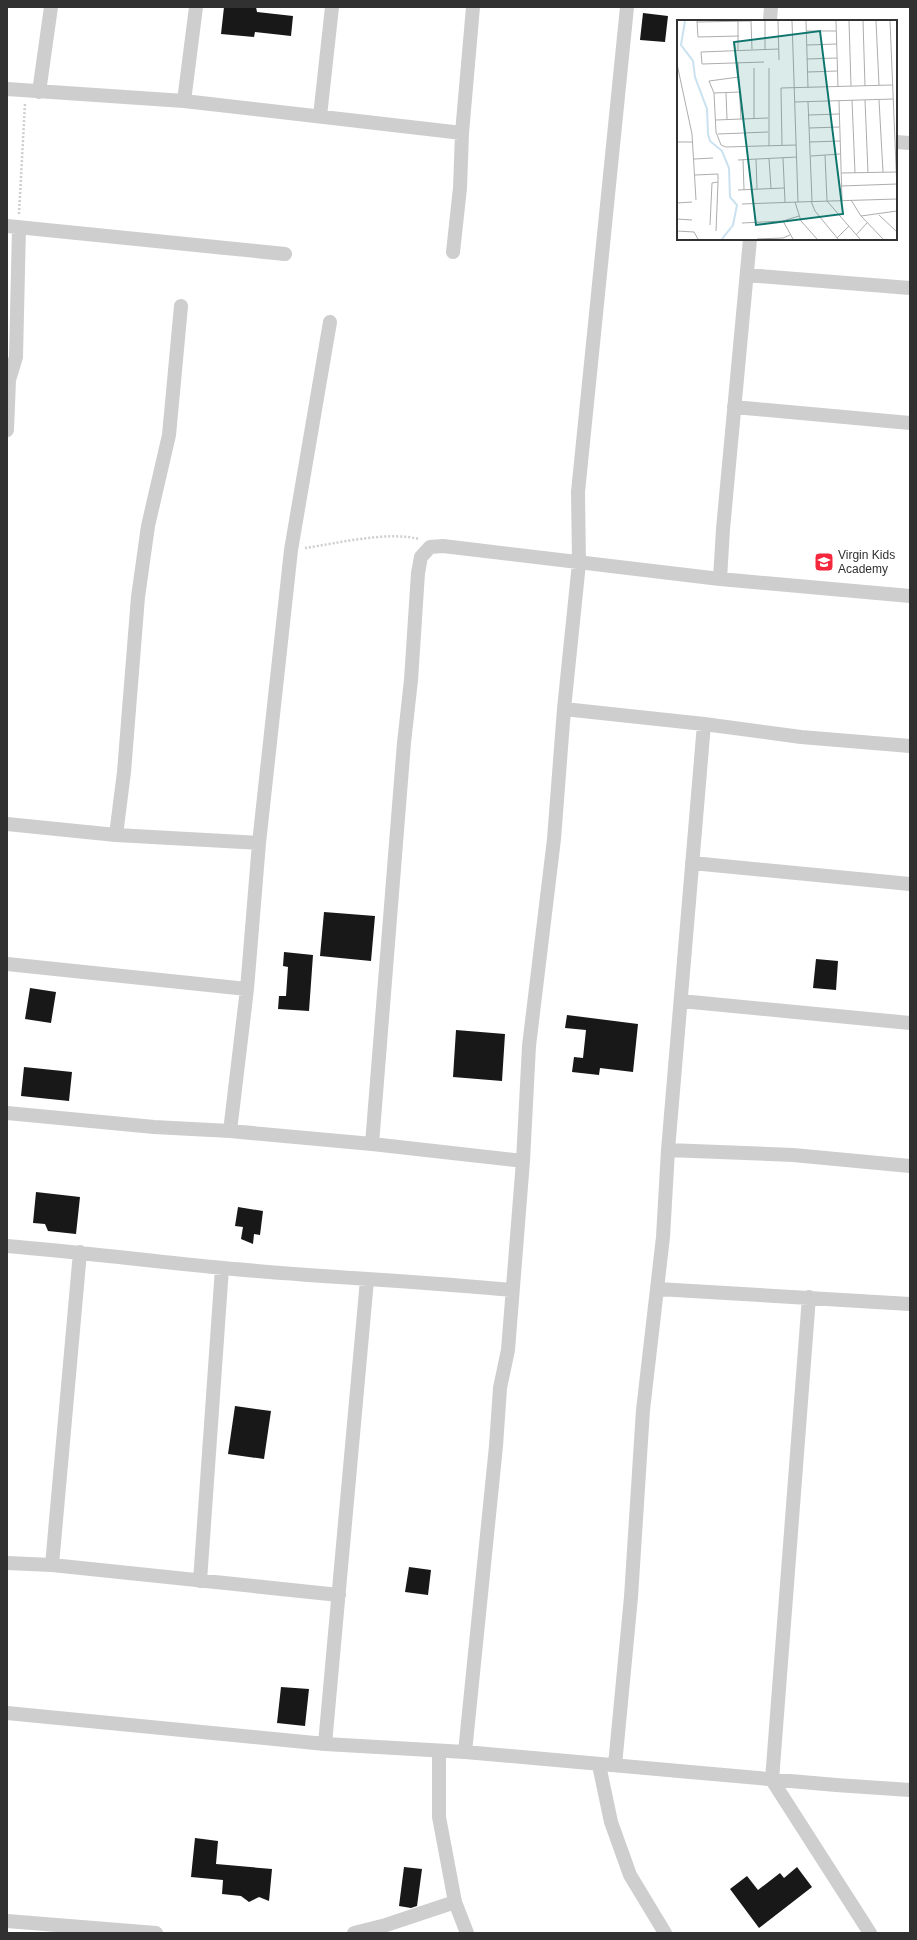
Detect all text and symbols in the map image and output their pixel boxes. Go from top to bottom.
inset map [677,20,897,240]
place label: Virgin Kids Academy [838,548,895,576]
school or university icon: Virgin Kids Academy [813,551,835,573]

